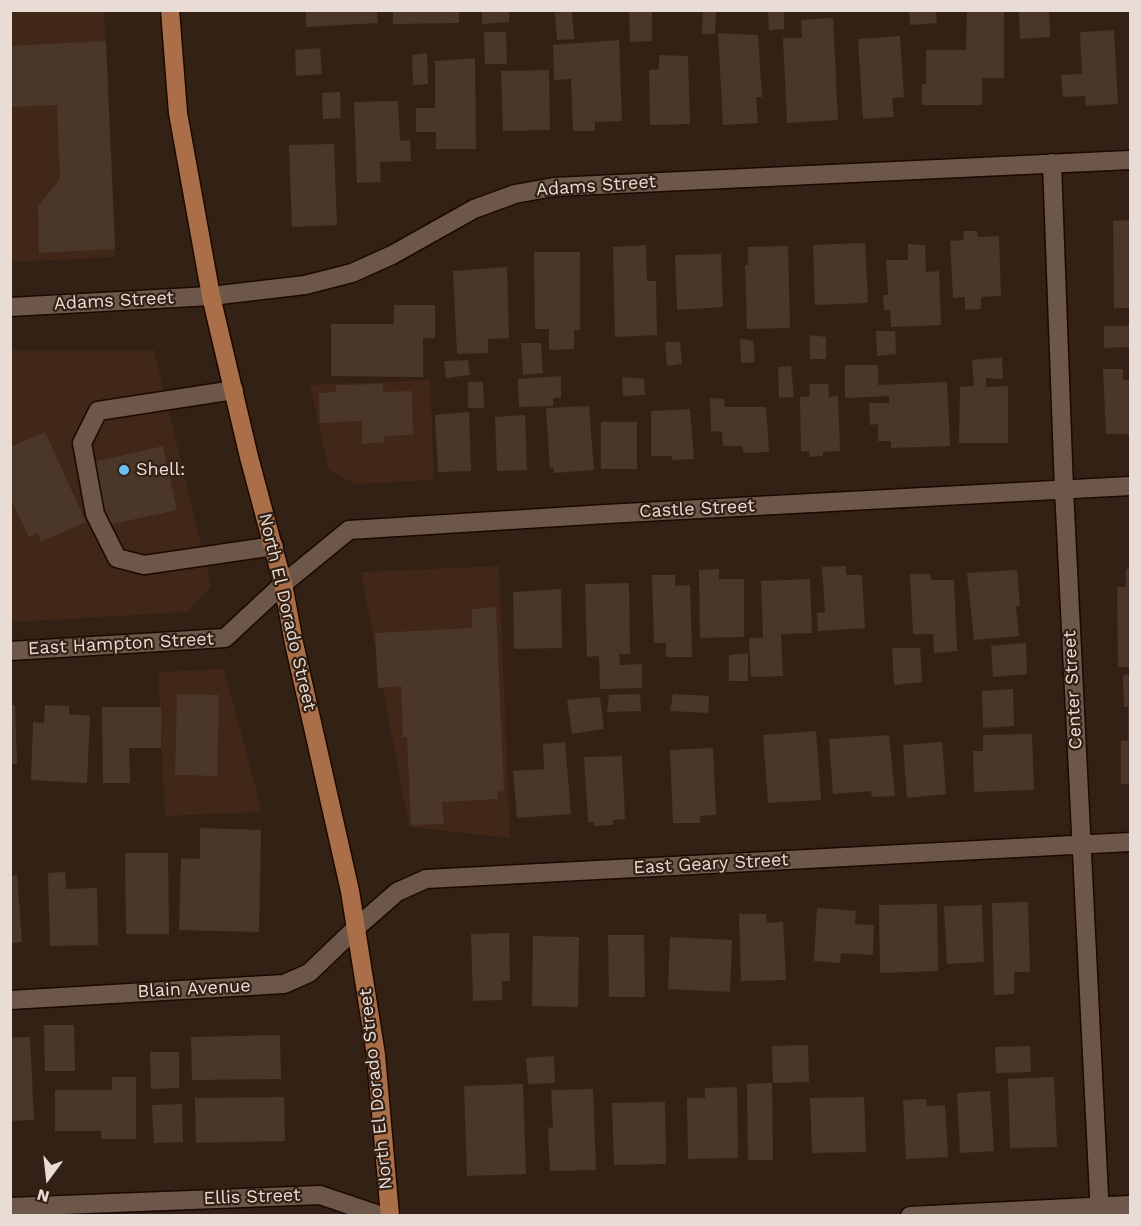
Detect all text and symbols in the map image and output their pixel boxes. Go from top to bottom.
street label: Adams Street [535,171,657,201]
street label: Adams Street [53,287,175,315]
place label: Shell: [136,459,185,481]
marker: Shell: [117,463,131,477]
street label: Castle Street [639,495,755,523]
street label: North El Dorado Street [254,511,320,713]
street label: East Hampton Street [27,628,215,660]
street label: Center Street [1059,630,1087,750]
street label: East Geary Street [633,849,789,879]
street label: Blain Avenue [137,975,251,1003]
street label: North El Dorado Street [355,987,397,1191]
north arrow [18,1148,78,1208]
text: N [35,1185,51,1207]
street label: Ellis Street [203,1185,301,1209]

